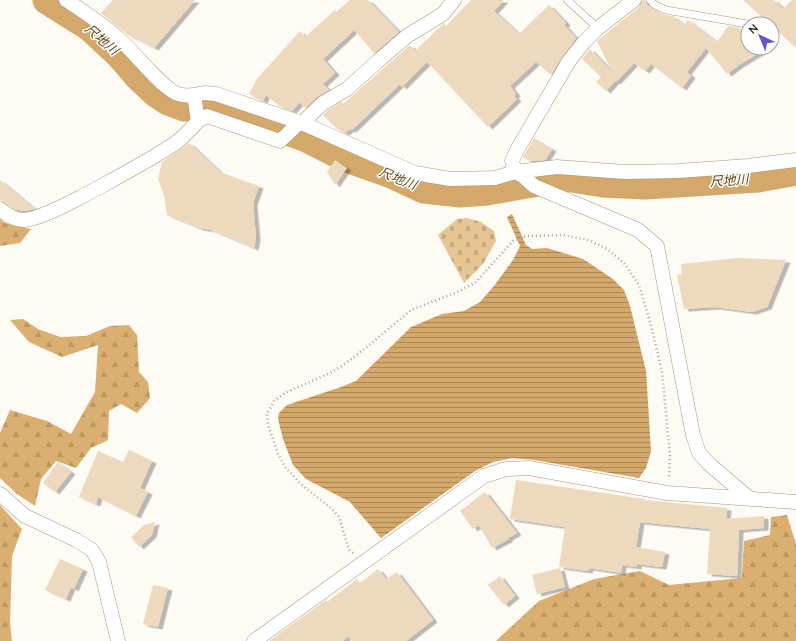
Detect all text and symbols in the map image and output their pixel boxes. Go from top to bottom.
north arrow [740,16,780,56]
water label: 尺地川 [82,20,123,59]
text: N [745,21,761,37]
water label: 尺地川 [377,163,421,193]
water label: 尺地川 [709,171,751,189]

